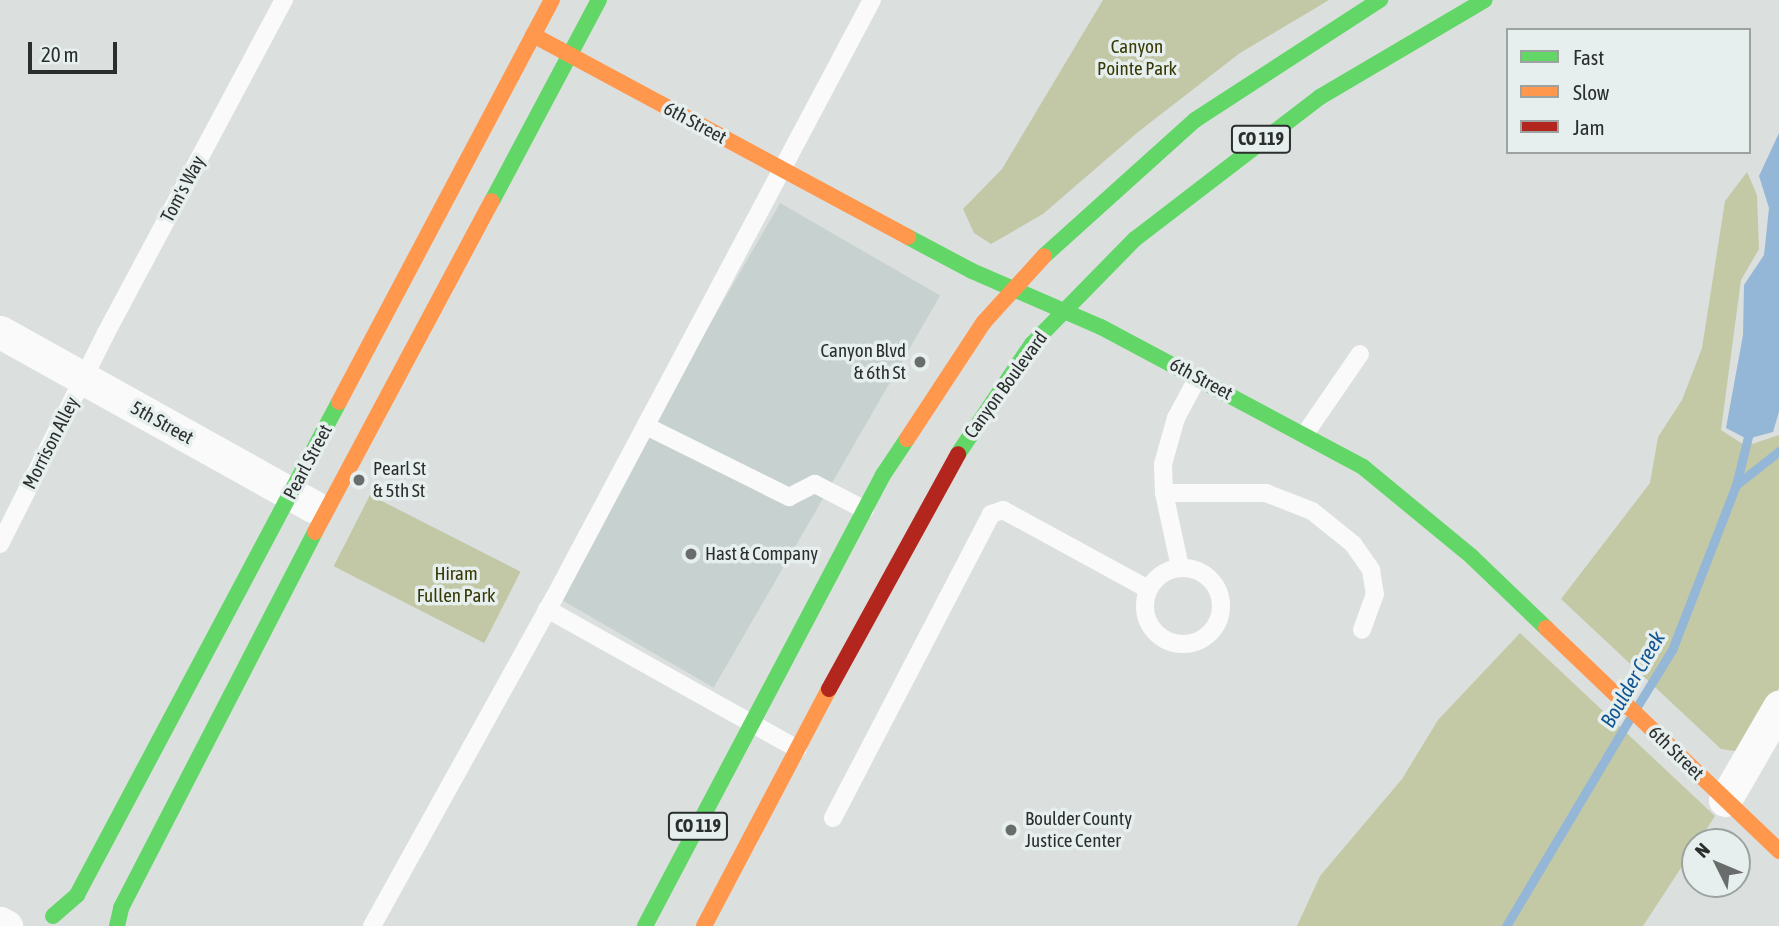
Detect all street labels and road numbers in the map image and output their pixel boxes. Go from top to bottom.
street label: 6th Street [660,97,730,149]
road number: CO 119 [1230,124,1292,154]
street label: Tom's Way [156,152,210,226]
street label: Canyon Boulevard [960,327,1052,443]
street label: 6th Street [1166,353,1236,405]
street label: Morrison Alley [18,393,84,493]
street label: 5th Street [127,397,197,449]
street label: Pearl Street [279,421,337,503]
street label: 6th Street [1644,721,1708,785]
road number: CO 119 [666,812,730,840]

